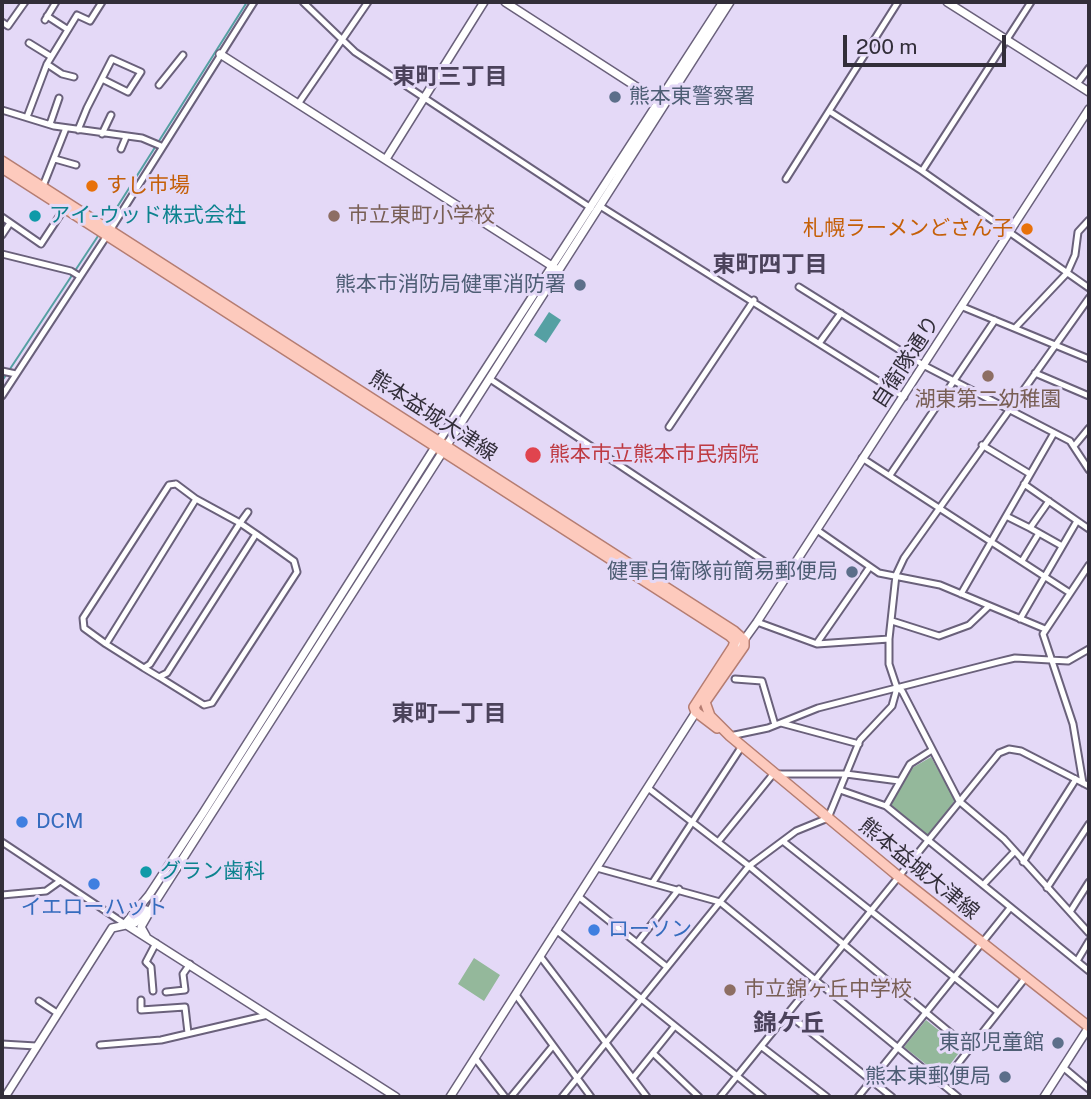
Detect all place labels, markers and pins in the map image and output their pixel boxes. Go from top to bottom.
place label: 熊本東警察署 [629,84,755,110]
marker: 熊本東警察署 [607,89,623,105]
place label: すし市場 [106,173,190,199]
marker: すし市場 [84,178,100,194]
place label: アイ-ウッド株式会社 [49,203,246,229]
place label: 市立東町小学校 [348,203,495,229]
marker: アイ-ウッド株式会社 [27,208,43,224]
marker: 市立東町小学校 [326,208,342,224]
place label: 札幌ラーメンどさん子 [803,216,1013,242]
marker: 札幌ラーメンどさん子 [1019,221,1035,237]
place label: 熊本市消防局健軍消防署 [335,272,566,298]
marker: 熊本市消防局健軍消防署 [572,277,588,293]
marker: 湖東第二幼稚園 [980,368,996,384]
place label: 湖東第二幼稚園 [915,387,1061,413]
place label: 熊本市立熊本市民病院 [549,442,759,468]
marker: 熊本市立熊本市民病院 [523,445,543,465]
place label: 健軍自衛隊前簡易郵便局 [607,559,838,585]
marker: 健軍自衛隊前簡易郵便局 [844,564,860,580]
place label: DCM [36,809,84,835]
marker: DCM [14,814,30,830]
place label: グラン歯科 [160,859,265,885]
marker: グラン歯科 [138,864,154,880]
marker: イエローハット [86,876,102,892]
place label: イエローハット [21,895,167,921]
place label: ローソン [608,917,692,943]
marker: ローソン [586,922,602,938]
place label: 市立錦ヶ丘中学校 [744,977,912,1003]
marker: 市立錦ヶ丘中学校 [722,982,738,998]
place label: 東部児童館 [939,1030,1044,1056]
marker: 東部児童館 [1050,1035,1066,1051]
place label: 熊本東郵便局 [865,1064,991,1090]
marker: 熊本東郵便局 [997,1069,1013,1085]

